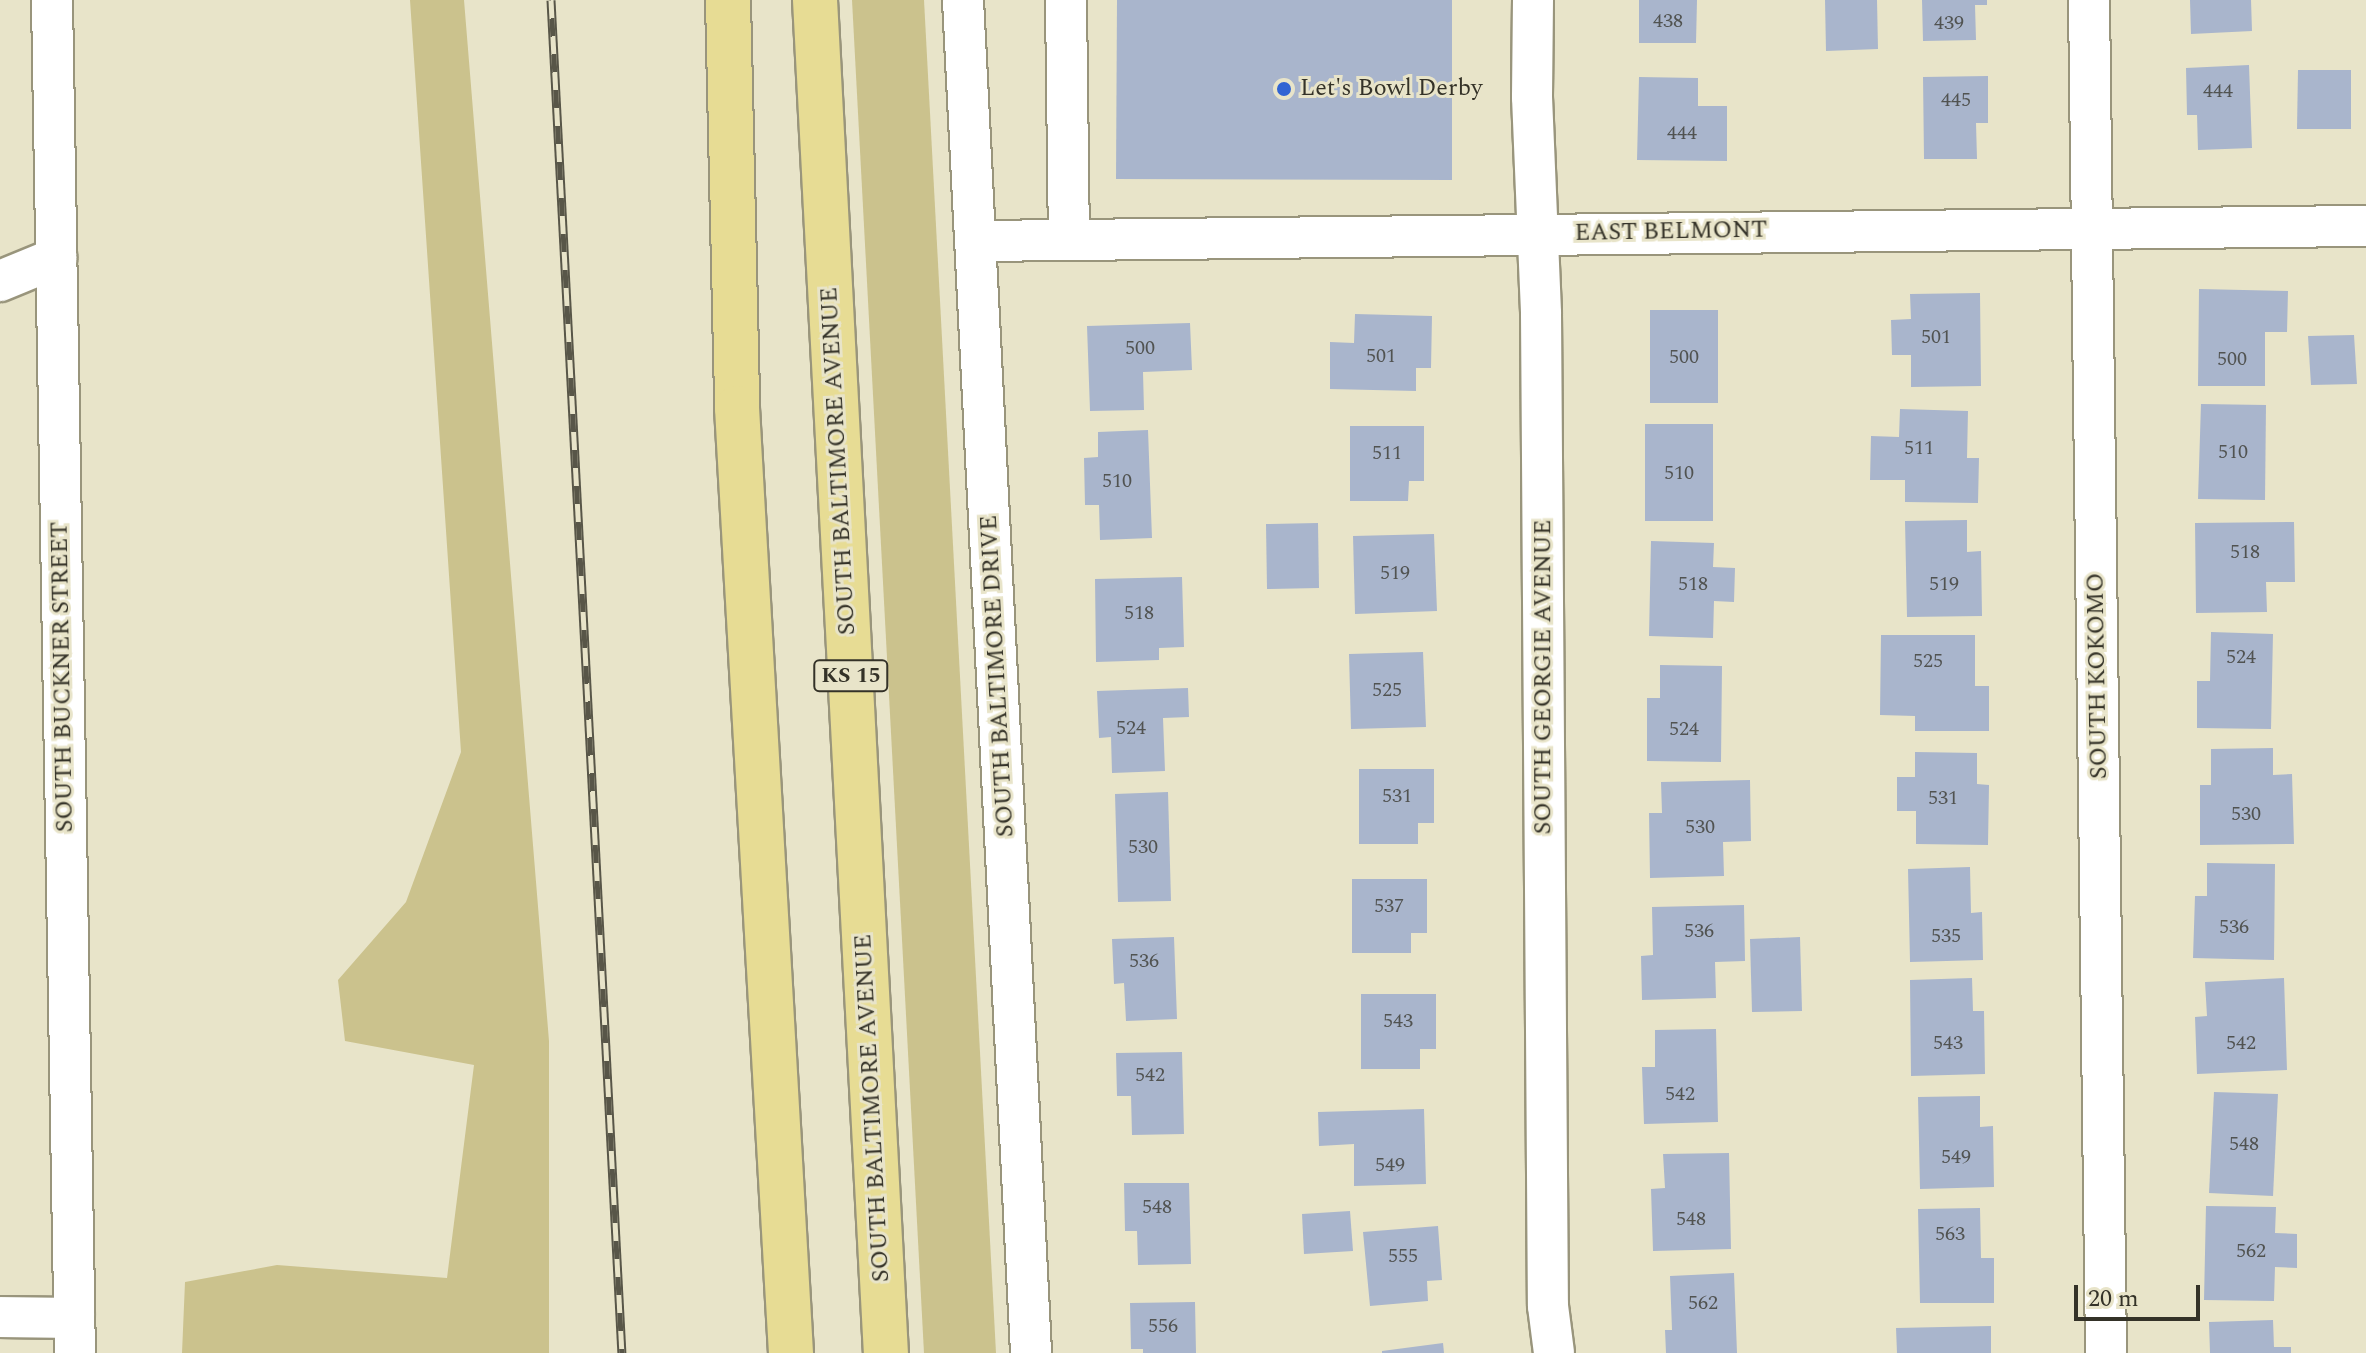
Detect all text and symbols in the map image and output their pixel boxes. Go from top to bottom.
house number: 438 [1653,9,1683,33]
house number: 439 [1934,11,1964,35]
place label: Let's Bowl Derby [1300,75,1482,103]
house number: 444 [2203,79,2233,103]
marker: Let's Bowl Derby [1275,80,1293,98]
house number: 445 [1941,88,1971,112]
house number: 444 [1667,121,1697,145]
street label: EAST BELMONT [1574,216,1768,248]
street label: SOUTH BALTIMORE AVENUE [815,286,863,636]
house number: 501 [1921,325,1951,349]
house number: 500 [1125,336,1155,360]
house number: 501 [1366,344,1396,368]
house number: 500 [1669,345,1699,369]
house number: 500 [2217,347,2247,371]
house number: 511 [1904,436,1934,460]
house number: 510 [2218,440,2248,464]
house number: 511 [1372,441,1402,465]
house number: 510 [1664,461,1694,485]
house number: 510 [1102,469,1132,493]
street label: SOUTH BALTIMORE DRIVE [975,514,1021,838]
street label: SOUTH GEORGIE AVENUE [1530,520,1558,834]
street label: SOUTH BUCKNER STREET [46,521,80,833]
house number: 518 [2230,540,2260,564]
house number: 519 [1380,561,1410,585]
house number: 518 [1678,572,1708,596]
house number: 519 [1929,572,1959,596]
street label: SOUTH KOKOMO [2082,573,2114,779]
house number: 518 [1124,601,1154,625]
house number: 524 [2226,645,2256,669]
house number: 525 [1913,649,1943,673]
road number: KS 15 [813,658,889,694]
house number: 525 [1372,678,1402,702]
house number: 524 [1116,716,1146,740]
house number: 524 [1669,717,1699,741]
house number: 531 [1382,784,1412,808]
house number: 531 [1928,786,1958,810]
house number: 530 [2231,802,2261,826]
house number: 530 [1685,815,1715,839]
house number: 530 [1128,835,1158,859]
house number: 537 [1374,894,1404,918]
house number: 536 [2219,915,2249,939]
house number: 536 [1684,919,1714,943]
house number: 535 [1931,924,1961,948]
street label: SOUTH BALTIMORE AVENUE [849,933,897,1283]
house number: 536 [1129,949,1159,973]
house number: 543 [1383,1009,1413,1033]
house number: 543 [1933,1031,1963,1055]
house number: 542 [2226,1031,2256,1055]
house number: 542 [1135,1063,1165,1087]
house number: 542 [1665,1082,1695,1106]
house number: 548 [2229,1132,2259,1156]
house number: 549 [1941,1145,1971,1169]
house number: 549 [1375,1153,1405,1177]
house number: 548 [1142,1195,1172,1219]
house number: 548 [1676,1207,1706,1231]
house number: 563 [1935,1222,1965,1246]
house number: 562 [2236,1239,2266,1263]
house number: 555 [1388,1244,1418,1268]
scale bar [2078,1269,2204,1319]
text: 20 m [2088,1281,2139,1317]
house number: 562 [1688,1291,1718,1315]
house number: 556 [1148,1314,1178,1338]

